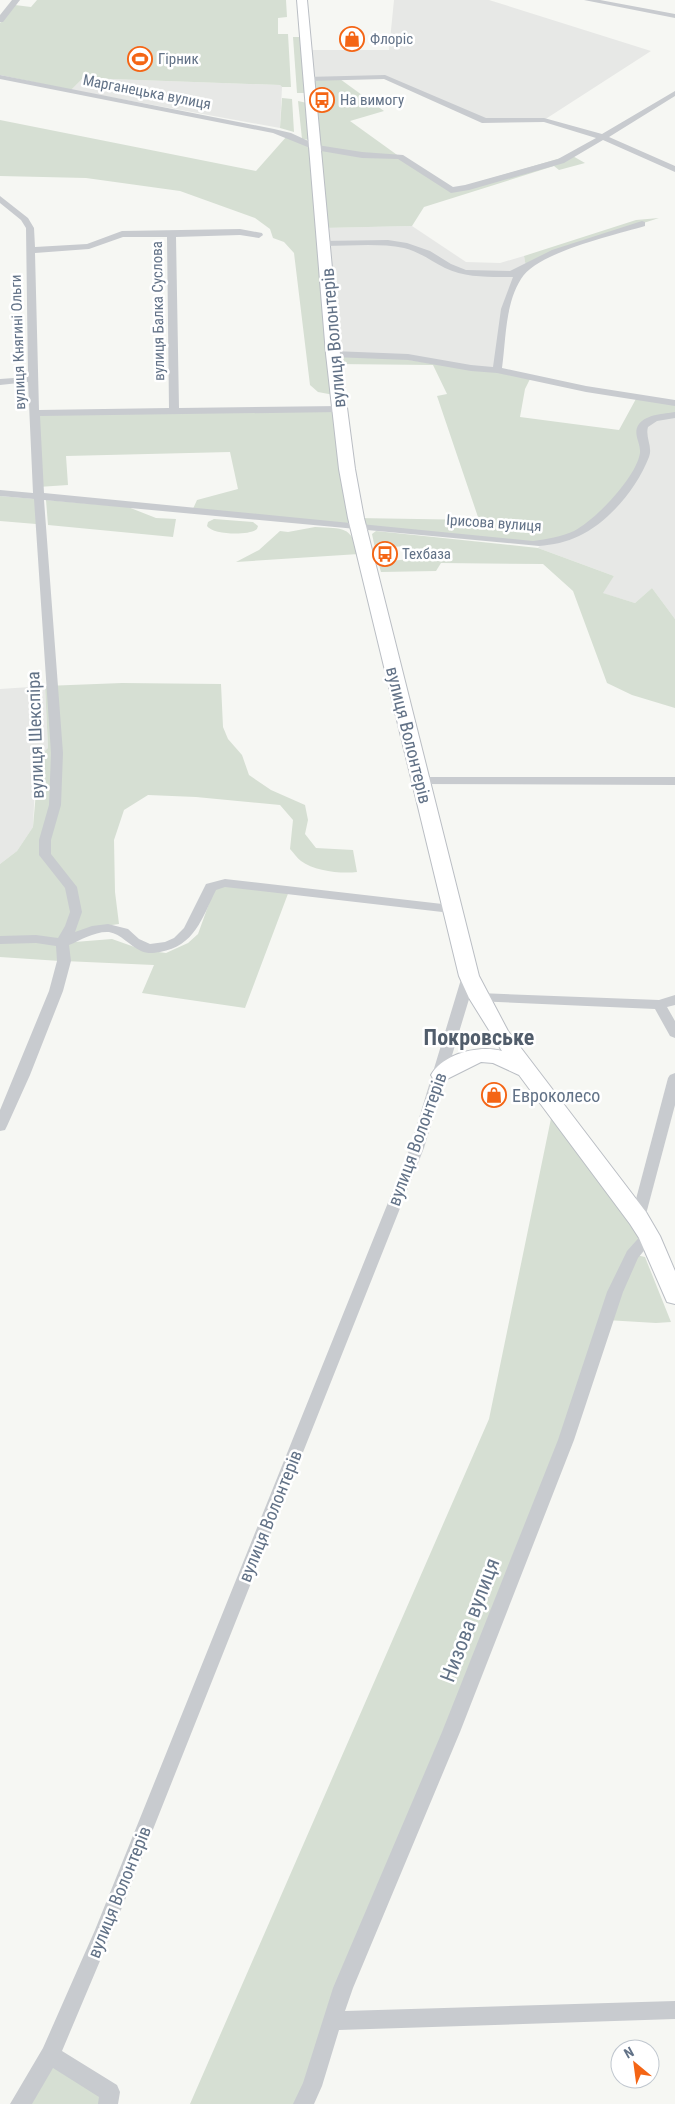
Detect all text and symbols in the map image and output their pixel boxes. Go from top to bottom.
shop icon: Флоріс [339,26,365,52]
place label: Флоріс [370,30,413,48]
sports icon: Гірник [127,46,153,72]
place label: Гірник [158,50,199,68]
street label: Марганецька вулиця [81,71,213,113]
bus stop icon: На вимогу [309,87,335,113]
place label: На вимогу [340,91,404,109]
street label: вулиця Балка Суслова [148,241,168,381]
street label: вулиця Волонтерів [316,267,350,409]
street label: вулиця Княгині Ольги [7,274,29,410]
street label: Ірисова вулиця [446,511,542,535]
bus stop icon: Техбаза [372,541,398,567]
place label: Техбаза [402,545,451,563]
street label: вулиця Волонтерів [382,664,436,806]
street label: вулиця Шекспіра [22,671,48,799]
district label: Покровське [424,1025,534,1050]
street label: вулиця Волонтерів [383,1069,451,1209]
shop icon: Евроколесо [481,1082,507,1108]
place label: Евроколесо [512,1085,600,1106]
street label: вулиця Волонтерів [234,1447,306,1585]
street label: Низова вулиця [435,1555,505,1685]
street label: вулиця Волонтерів [83,1823,155,1961]
north arrow [610,2039,660,2089]
text: N [621,2044,636,2062]

